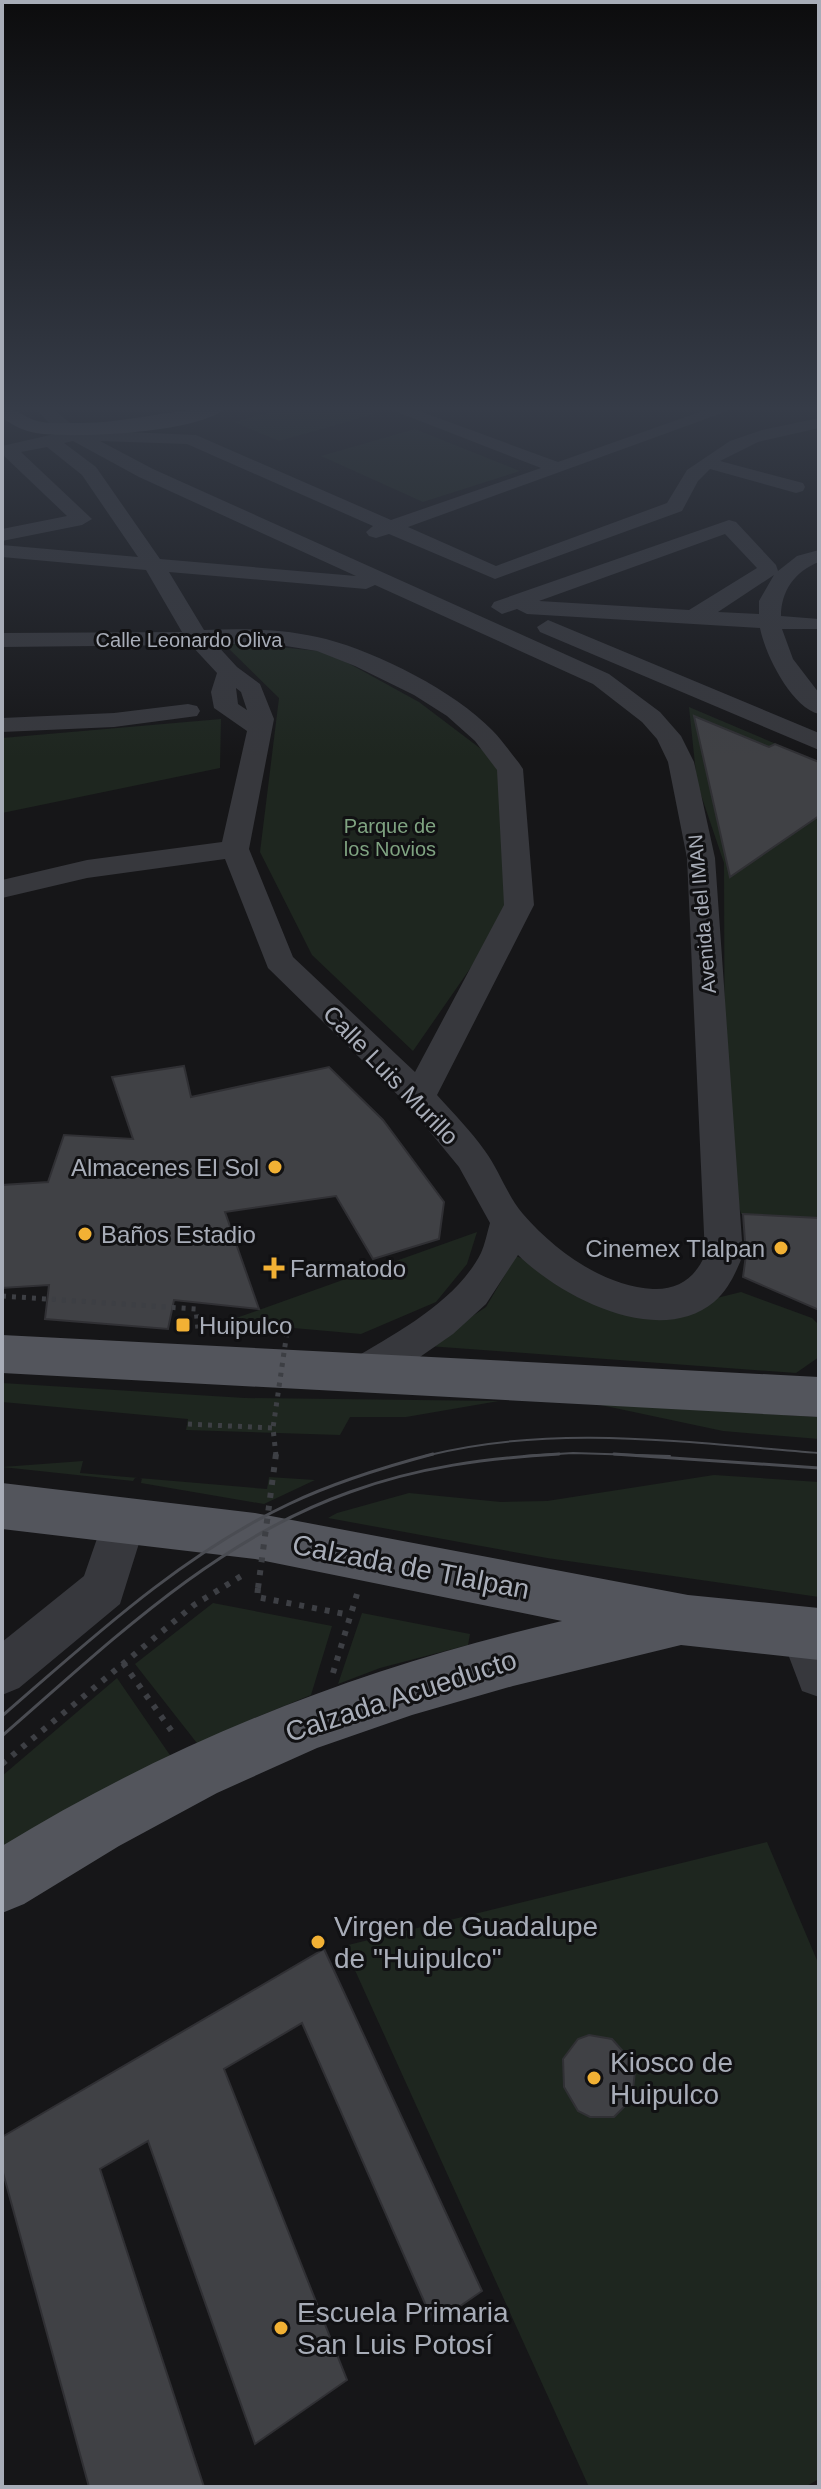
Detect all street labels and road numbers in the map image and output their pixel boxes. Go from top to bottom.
street label: Calle Leonardo Oliva [96,629,283,651]
street label: Avenida del IMAN [684,833,720,995]
street label: Calle Luis Murillo [318,1000,464,1150]
street label: Calzada de Tlalpan [290,1529,532,1605]
street label: Calzada Acueducto [281,1644,521,1748]

